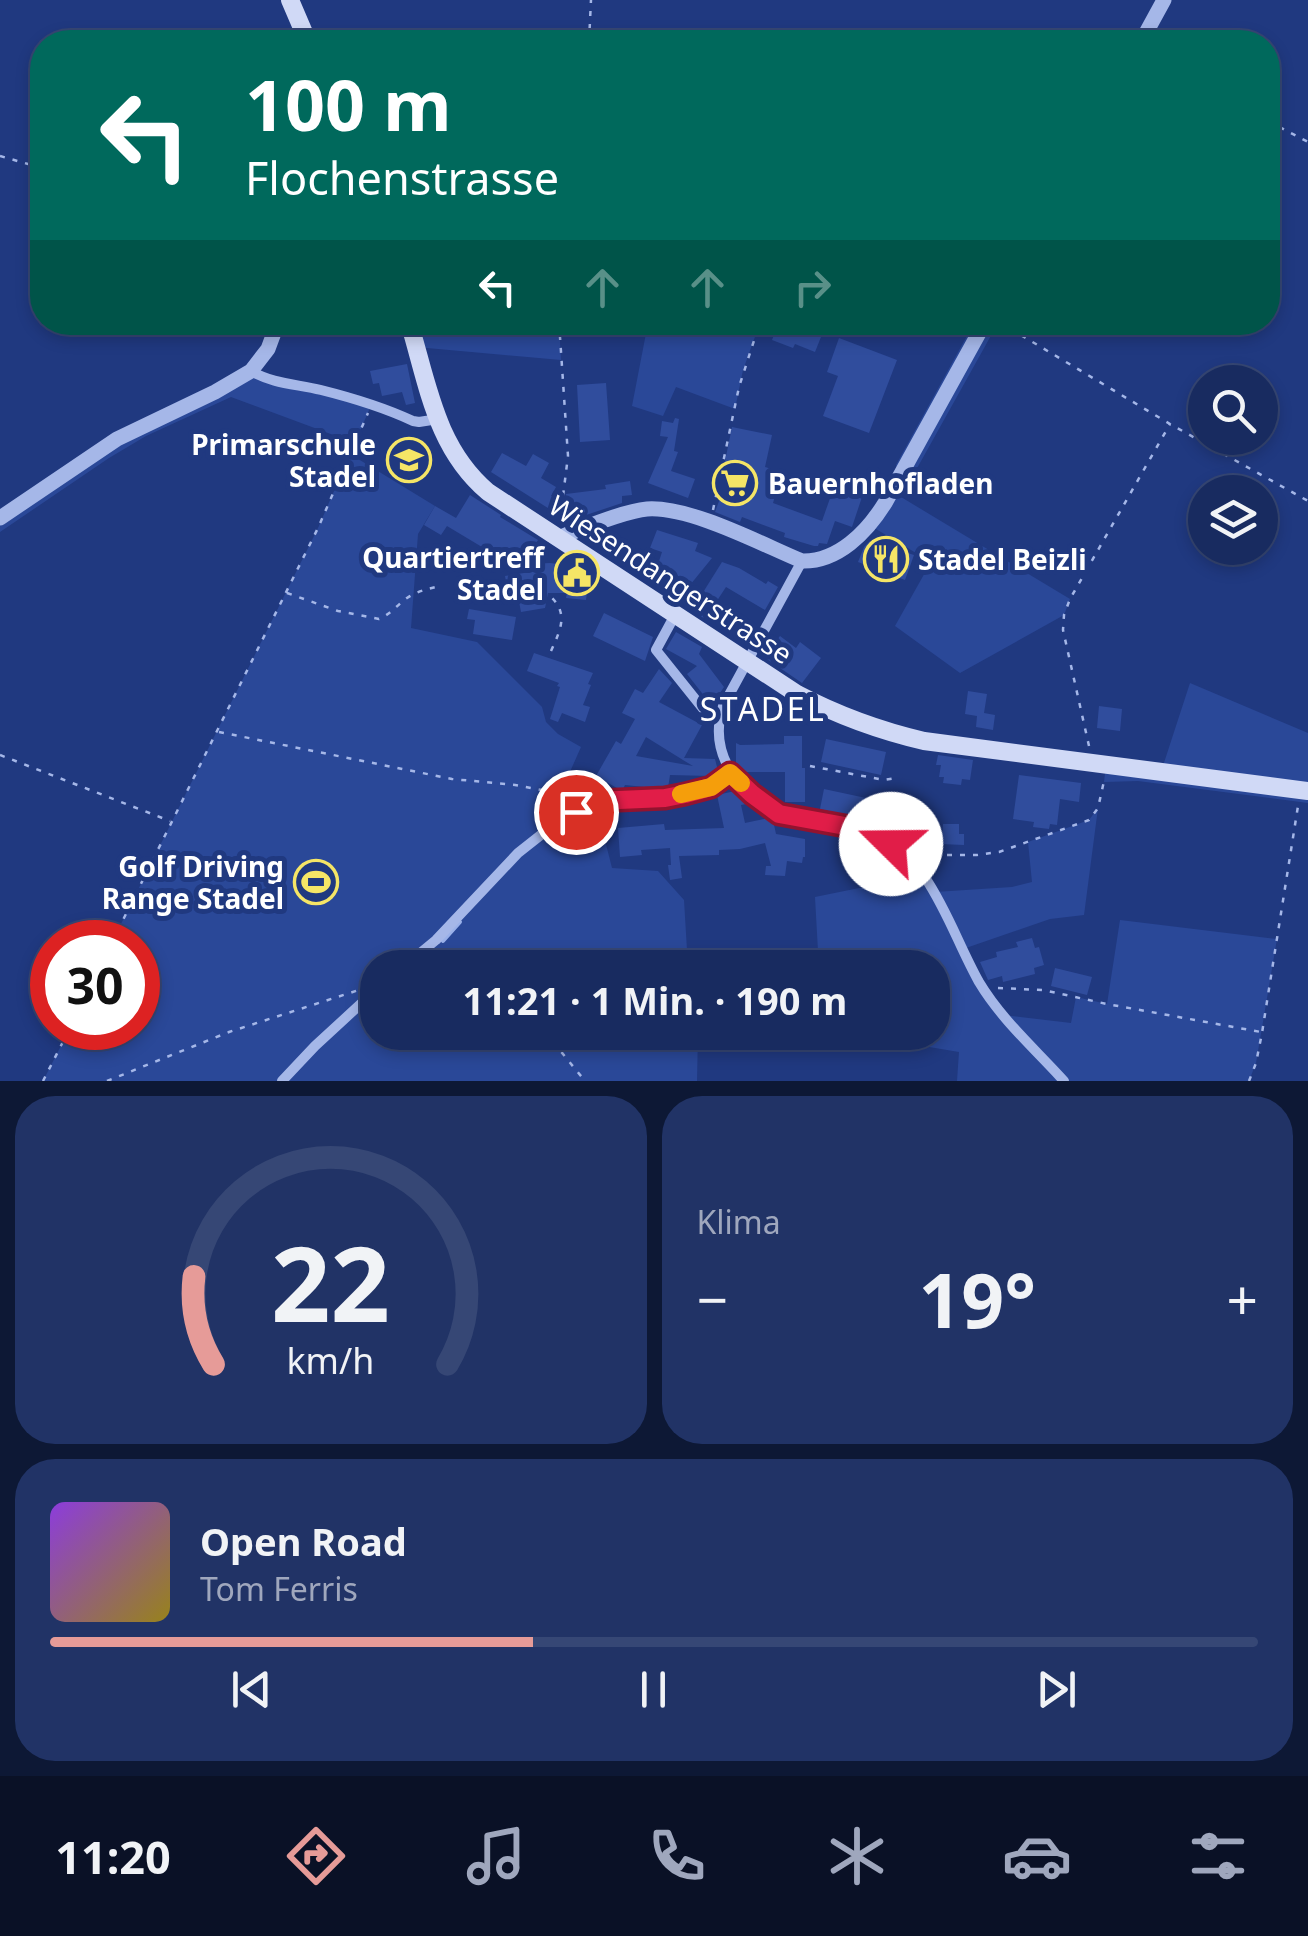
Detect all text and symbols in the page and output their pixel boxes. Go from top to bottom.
text: 100 m [245,56,452,152]
icon: left [80,70,210,200]
text: Flochenstrasse [245,147,559,208]
icon: left [470,260,525,315]
icon: ahead [575,260,630,315]
icon: ahead [680,260,735,315]
icon: right [785,260,840,315]
map controls [1188,365,1278,565]
button: search [1188,365,1278,455]
place label: Primarschule Stadel [191,425,376,495]
school or university icon: Primarschule Stadel [386,437,432,483]
supermarket icon: Bauernhofladen [712,460,758,506]
place label: Bauernhofladen [768,464,994,502]
button: layers [1188,475,1278,565]
street label: Wiesendangerstrasse [542,486,800,672]
restaurant icon: Stadel Beizli [863,536,909,582]
place label: Quartiertreff Stadel [362,538,545,608]
place label: Stadel Beizli [918,540,1087,578]
public building icon: Quartiertreff Stadel [554,550,600,596]
district label: STADEL [700,687,826,730]
pin [534,770,619,855]
icon: arrive [549,785,604,840]
position arrow [839,792,943,896]
place label: Golf Driving Range Stadel [102,847,284,917]
sports icon: Golf Driving Range Stadel [293,859,339,905]
speed limit sign: 30 [30,920,160,1050]
text: 11:21 · 1 Min. · 190 m [463,974,847,1026]
text: Klima [697,1200,781,1243]
text: 22 [271,1211,390,1352]
text: 19° [918,1248,1036,1350]
text: − [697,1261,728,1336]
text: + [1227,1261,1258,1336]
text: km/h [287,1336,375,1384]
text: Open Road [200,1515,407,1567]
text: Tom Ferris [200,1567,358,1610]
icon: previous [224,1662,279,1717]
icon: pause [626,1662,681,1717]
icon: next [1029,1662,1084,1717]
icon: directions [281,1821,351,1891]
icon: music [461,1821,531,1891]
icon: phone [642,1821,712,1891]
icon: climate [822,1821,892,1891]
icon: car [1002,1821,1072,1891]
icon: filters [1183,1821,1253,1891]
text: 11:20 [55,1826,171,1887]

